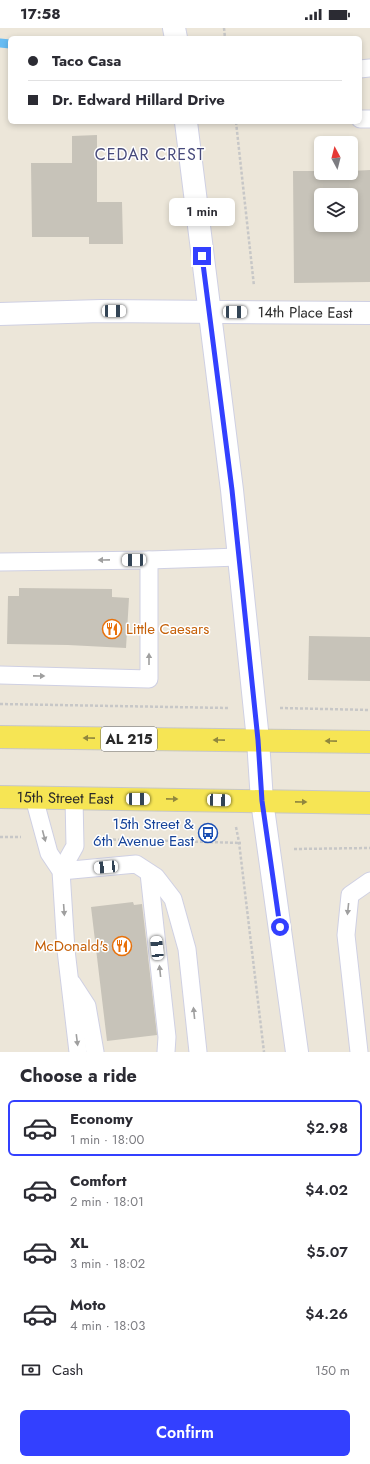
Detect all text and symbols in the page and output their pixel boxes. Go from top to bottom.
text: 17:58 [20,3,61,25]
text: Taco Casa [52,50,121,72]
text: Dr. Edward Hillard Drive [52,89,225,111]
north arrow [314,136,358,180]
map controls [314,136,358,232]
district label: CEDAR CREST [95,143,205,166]
button: layers [314,188,358,232]
callout: 1 min [169,198,235,226]
text: 1 min [186,202,218,221]
route end [193,247,211,265]
street label: 14th Place East [257,301,353,324]
car [102,305,126,317]
car [223,306,247,318]
car [122,554,146,566]
one-way arrow [98,557,110,564]
restaurant icon: Little Caesars [101,618,123,640]
place label: Little Caesars [126,618,209,640]
one-way arrow [146,652,152,665]
one-way arrow [33,673,46,679]
road number: AL 215 [101,727,157,751]
one-way arrow [82,735,95,741]
one-way arrow [212,737,225,743]
one-way arrow [325,738,337,745]
street label: 15th Street East [16,786,114,810]
car [126,793,150,805]
car [207,794,231,806]
one-way arrow [166,796,178,803]
one-way arrow [295,799,308,805]
place label: 15th Street & 6th Avenue East [93,813,194,852]
bus stop icon: 15th Street & 6th Avenue East [197,822,219,844]
one-way arrow [41,830,47,842]
car [94,860,118,874]
one-way arrow [345,903,351,915]
one-way arrow [60,904,67,916]
route start [271,918,289,936]
place label: McDonald's [34,935,108,957]
restaurant icon: McDonald's [111,935,133,957]
car [150,935,164,961]
one-way arrow [157,965,163,977]
one-way arrow [190,1007,197,1019]
one-way arrow [74,1034,80,1046]
text: Choose a ride [20,1063,137,1089]
text: Economy [70,1108,133,1130]
icon: car [22,1110,58,1146]
text: $2.98 [306,1117,348,1139]
text: 1 min · 18:00 [70,1130,144,1149]
text: Comfort [70,1170,127,1192]
icon: car [22,1172,58,1208]
text: $4.02 [305,1179,348,1201]
text: 2 min · 18:01 [70,1192,144,1211]
text: XL [70,1232,88,1254]
icon: car [22,1234,58,1270]
text: $5.07 [307,1241,348,1263]
text: 3 min · 18:02 [70,1254,145,1273]
text: Moto [70,1294,106,1316]
icon: car [22,1296,58,1332]
text: $4.26 [305,1303,348,1325]
text: 4 min · 18:03 [70,1316,145,1335]
icon: cash [20,1359,42,1381]
text: Cash [52,1359,83,1381]
text: 150 m [315,1361,350,1380]
button: Confirm [20,1410,350,1456]

